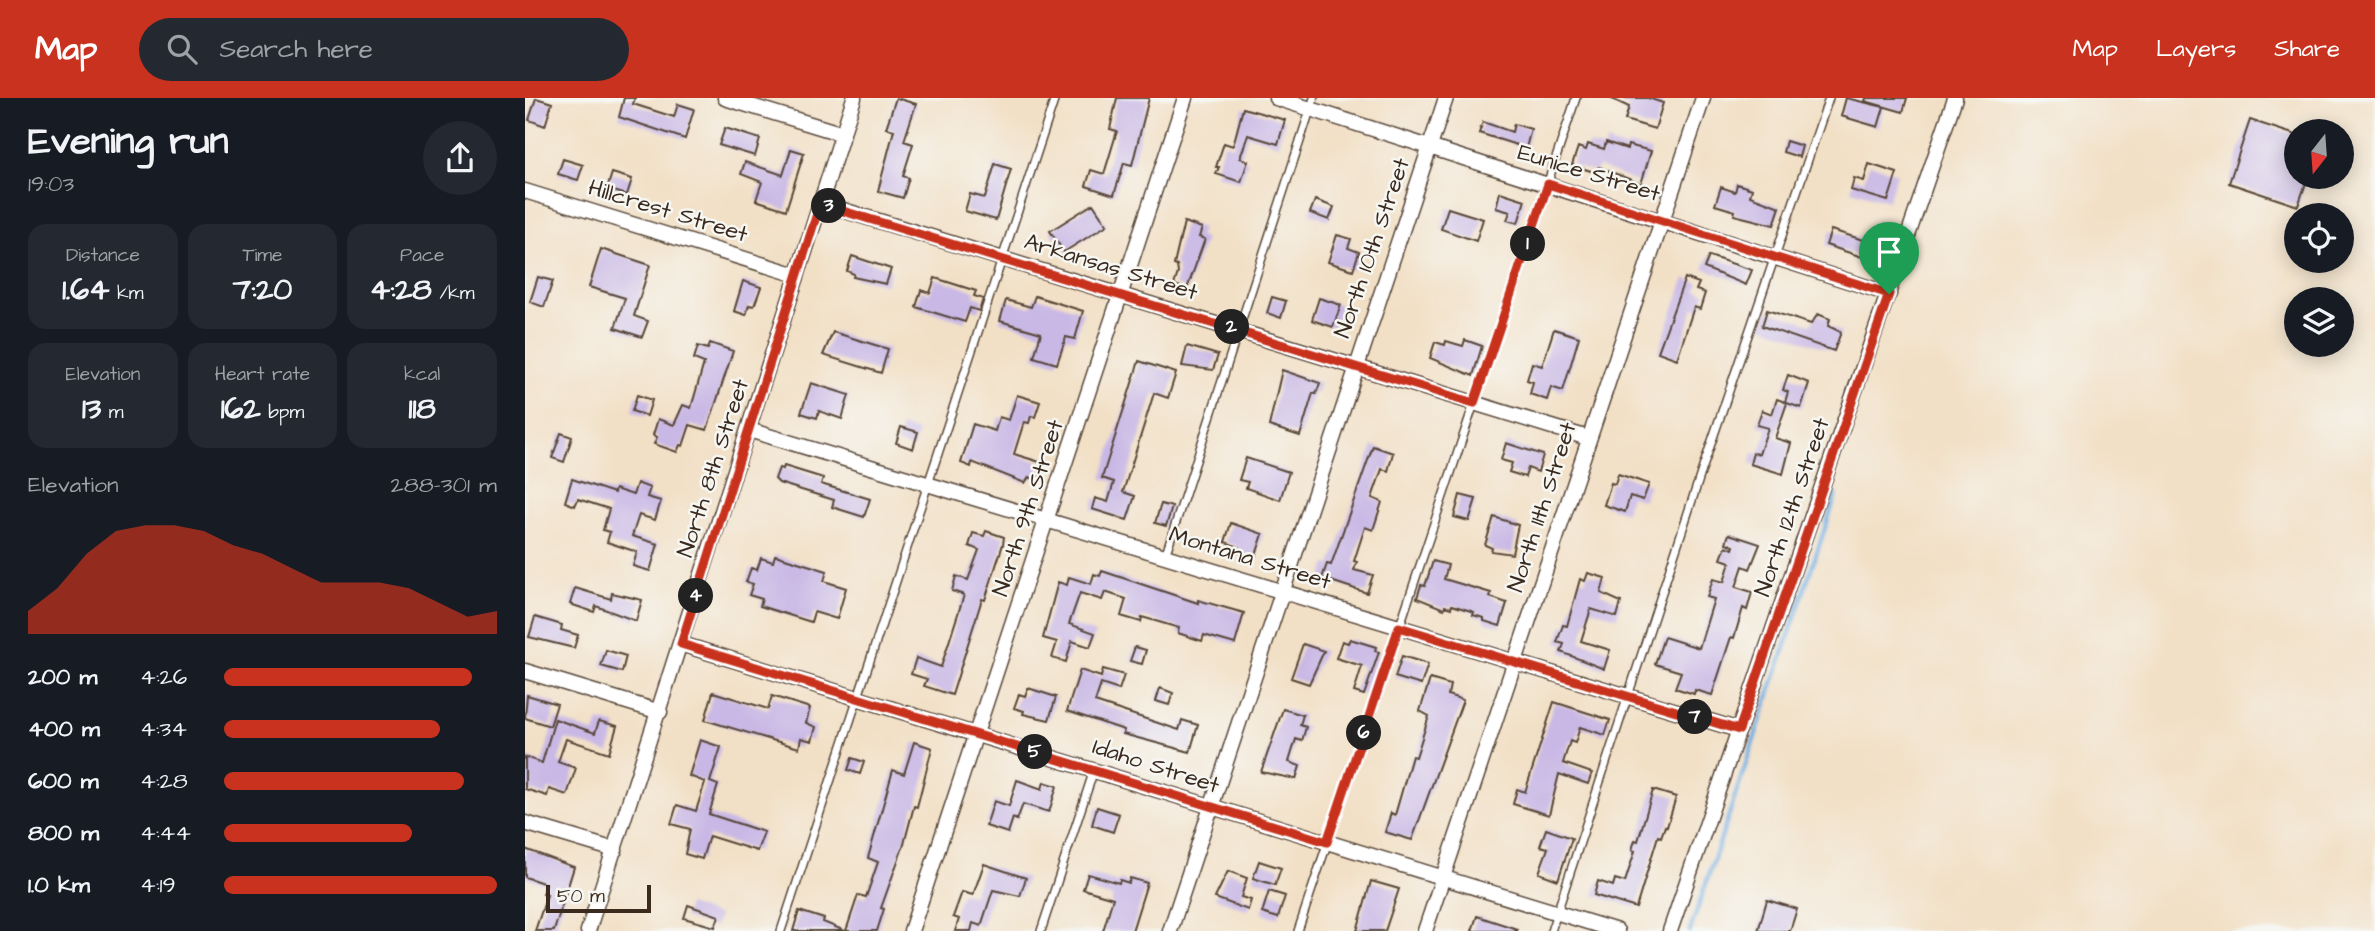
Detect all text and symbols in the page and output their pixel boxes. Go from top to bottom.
search box [139,18,629,81]
text: Map [35,26,97,72]
icon: search [163,30,201,68]
text: Search here [219,31,373,67]
text: Map [2073,32,2118,66]
text: Layers [2156,32,2236,66]
text: Share [2274,32,2340,66]
text: Evening run [28,116,229,168]
north arrow [2284,119,2354,189]
map controls [2284,119,2354,357]
button: share [423,121,497,195]
street label: Eunice Street [1514,136,1665,210]
street label: North 10th Street [1326,153,1418,342]
text: 19:03 [28,168,74,200]
street label: Hillcrest Street [584,172,752,251]
pin: 3 [811,188,847,224]
text: 3 [824,192,833,219]
button: locate [2284,203,2354,273]
pin [1859,222,1919,294]
street label: Arkansas Street [1020,225,1202,309]
pin: 1 [1511,226,1545,262]
text: 1 [1526,230,1529,257]
icon: arrive [1870,233,1908,271]
text: Distance [66,242,140,269]
text: Time [243,242,282,269]
text: Pace [400,242,444,269]
text: 1.64 [62,269,109,311]
text: 7:20 [233,269,292,311]
text: 4:28 [370,269,432,311]
text: km [109,280,144,307]
text: /km [432,280,475,307]
button: layers [2284,287,2354,357]
pin: 2 [1215,310,1249,344]
text: 2 [1226,313,1237,340]
text: Elevation [65,361,140,388]
text: Heart rate [215,361,310,388]
text: kcal [404,361,440,388]
street label: North 8th Street [669,374,757,561]
text: 13 [82,388,101,430]
text: 162 [221,388,261,430]
text: 118 [409,388,436,430]
text: m [101,399,124,426]
text: bpm [261,399,304,426]
street label: North 12th Street [1746,413,1838,601]
street label: North 9th Street [984,415,1072,600]
street label: North 11th Street [1499,417,1585,596]
text: Elevation [28,469,119,501]
text: 288–301 m [391,469,497,501]
street label: Montana Street [1165,518,1336,598]
pin: 4 [679,578,713,614]
text: 4 [689,582,702,609]
text: 200 m [28,661,97,693]
text: 4:26 [140,661,187,693]
pin: 7 [1677,700,1713,734]
text: 7 [1689,703,1700,730]
text: 400 m [28,713,100,745]
text: 4:34 [140,713,187,745]
pin: 6 [1347,716,1381,750]
text: 6 [1358,719,1369,746]
street label: Idaho Street [1089,730,1224,802]
pin: 5 [1017,734,1053,770]
text: 5 [1028,738,1041,765]
text: 600 m [28,765,99,797]
text: 4:28 [140,765,188,797]
text: 800 m [28,817,99,849]
text: 4:44 [140,817,191,849]
text: 1.0 km [28,869,90,901]
text: 4:19 [140,869,176,901]
scale bar [546,882,651,914]
text: 50 m [557,883,605,910]

